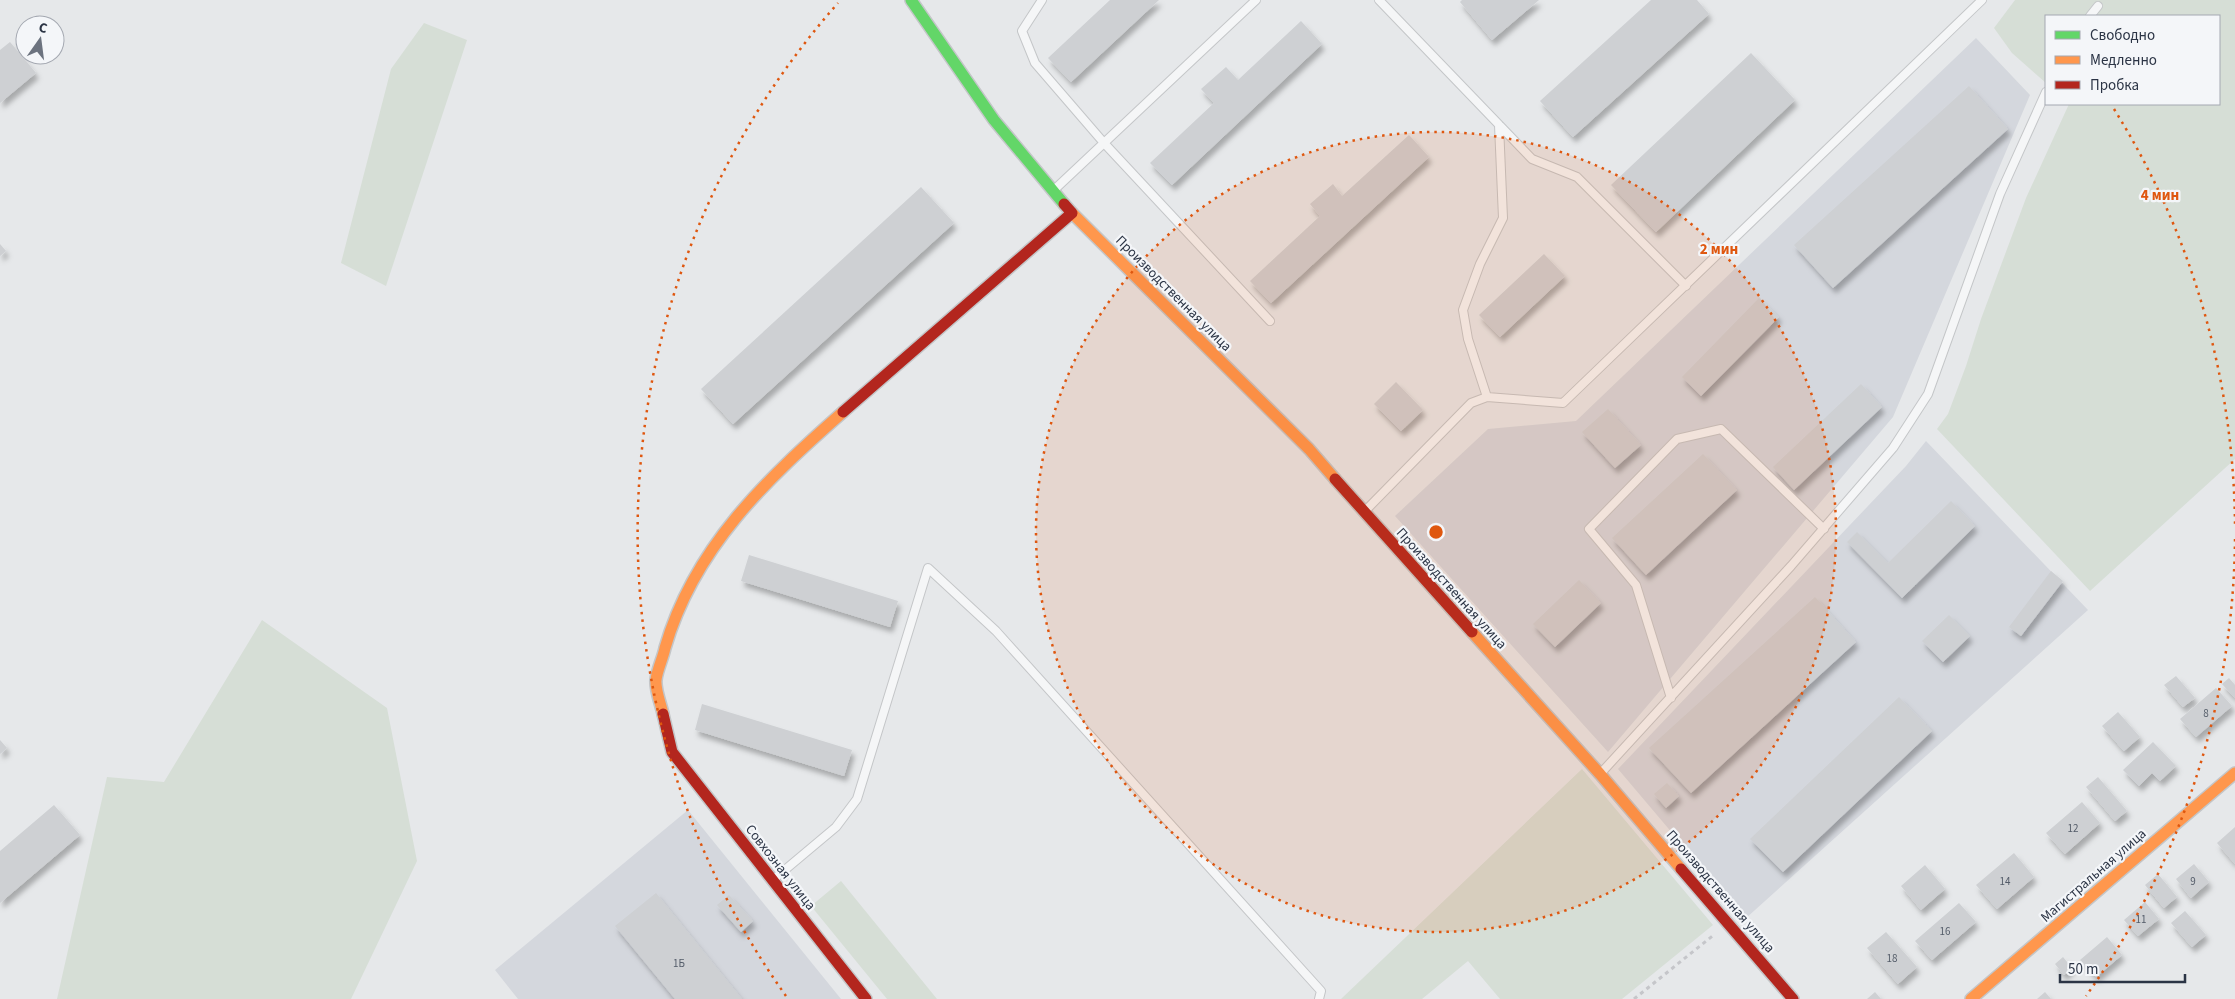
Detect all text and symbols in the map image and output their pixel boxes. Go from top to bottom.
north arrow [15,15,65,65]
legend [2045,15,2220,105]
text: С [37,18,49,39]
text: Свободно [2090,25,2155,46]
text: Медленно [2090,50,2157,71]
text: Пробка [2090,75,2139,96]
text: 4 мин [2141,185,2179,206]
street label: Производственная улица [1111,231,1236,356]
text: 2 мин [1700,239,1738,260]
centre of rings [1427,523,1445,541]
street label: Производственная улица [1391,524,1511,654]
house number: 8 [2203,706,2209,721]
street label: Совхозная улица [740,820,820,915]
house number: 12 [2068,821,2078,836]
street label: Магистральная улица [2036,824,2151,927]
street label: Производственная улица [1661,826,1779,957]
house number: 14 [2000,874,2011,889]
house number: 9 [2190,874,2196,889]
house number: 11 [2136,912,2146,927]
house number: 16 [1940,924,1951,939]
house number: 18 [1887,951,1898,966]
scale bar [2060,952,2185,984]
house number: 1Б [673,956,685,971]
text: 50 m [2068,959,2098,980]

